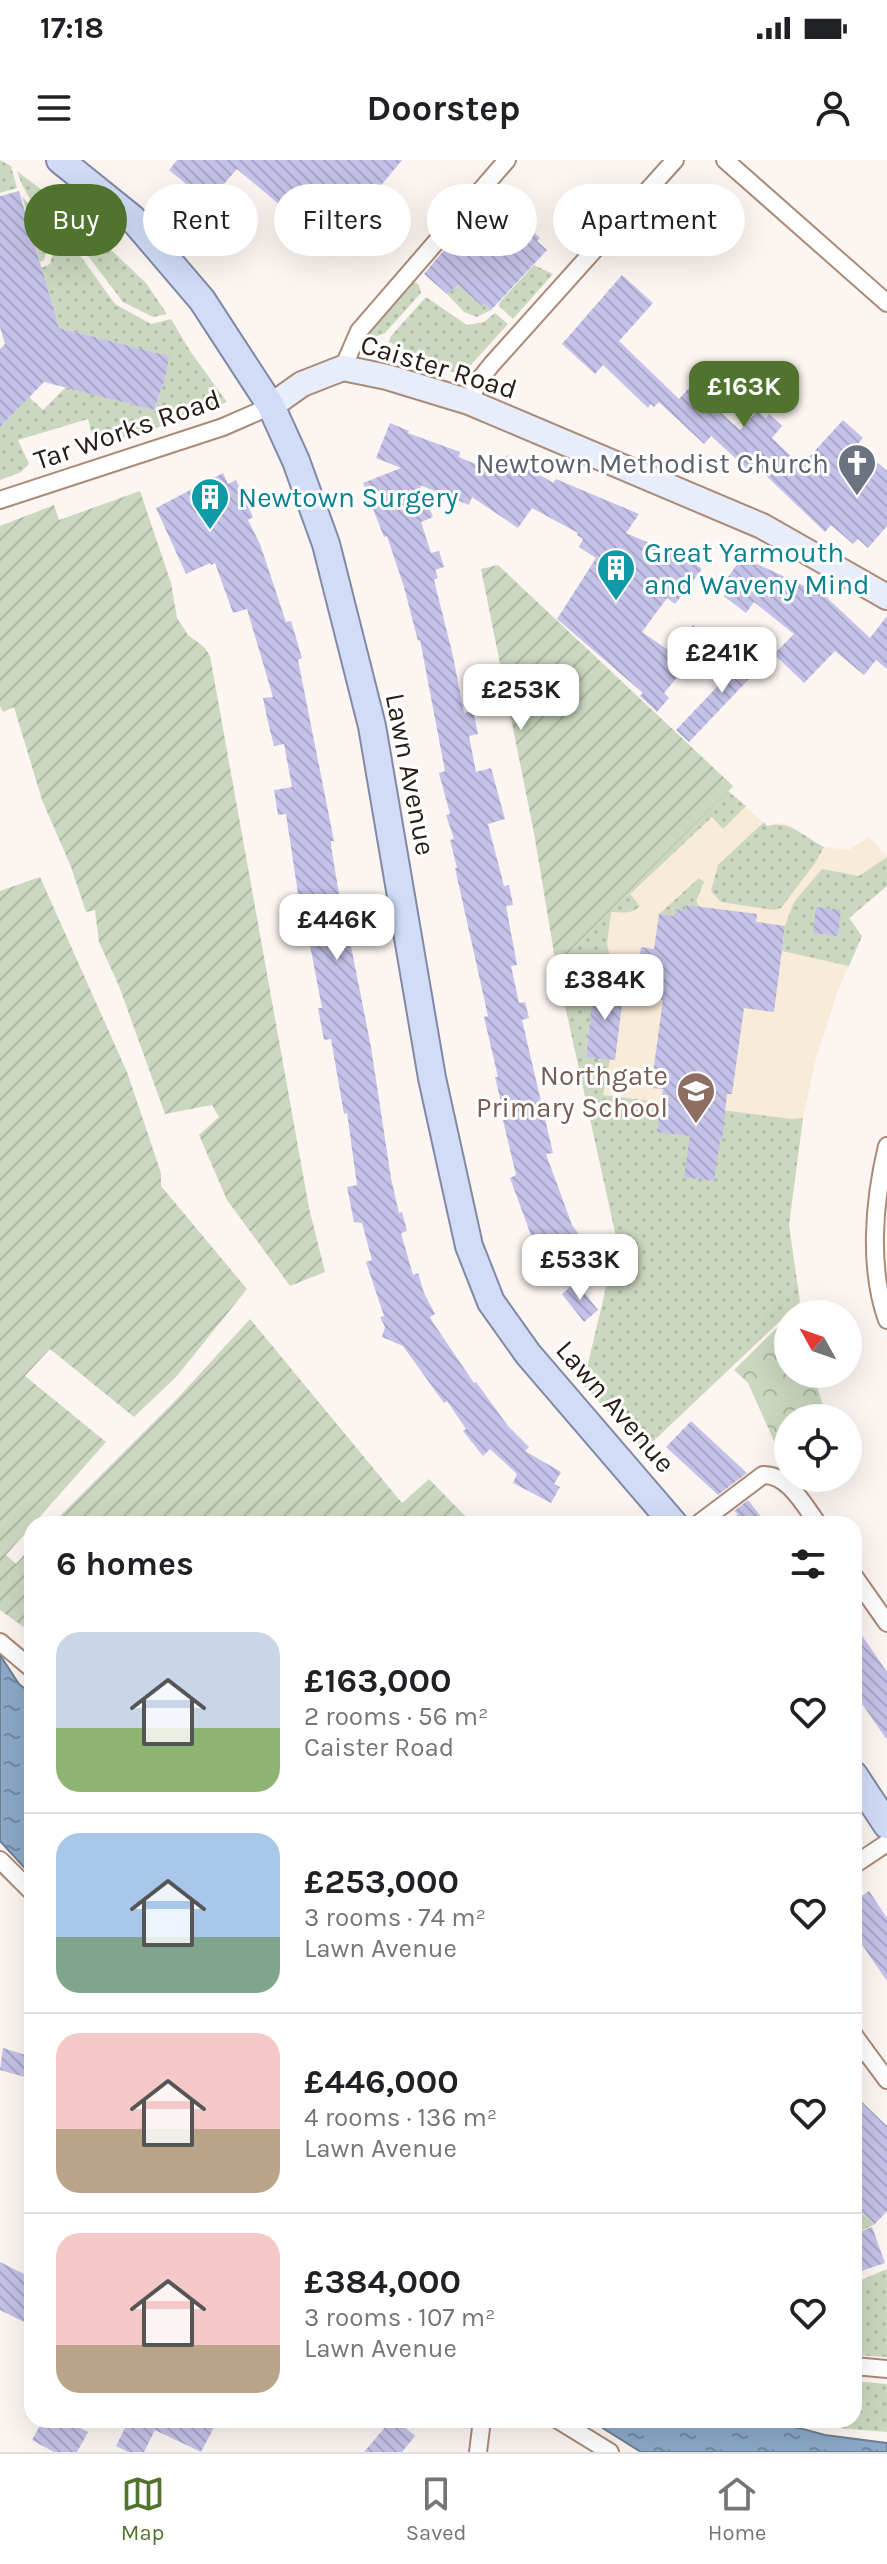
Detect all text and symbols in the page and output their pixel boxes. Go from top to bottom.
text: 17:18 [40,10,104,46]
icon: menu [32,86,76,130]
icon: person [811,86,855,130]
text: Doorstep [367,87,520,129]
chip: Buy [24,184,127,256]
chip: Rent [143,184,258,256]
chip: Filters [274,184,411,256]
chip: New [427,184,537,256]
chip: Apartment [553,184,745,256]
street label: Caister Road [357,327,521,406]
pin: £163K [688,361,800,429]
text: £163K [707,371,781,402]
street label: Tar Works Road [30,382,225,477]
church icon: Newtown Methodist Church [836,442,878,497]
place label: Newtown Methodist Church [475,447,829,480]
building icon: Newtown Surgery [189,476,231,531]
place label: Newtown Surgery [238,481,458,514]
place label: Great Yarmouth and Waveny Mind [644,536,870,601]
building icon: Great Yarmouth and Waveny Mind [595,547,637,602]
pin: £241K [666,627,778,695]
text: £241K [685,637,759,668]
pin: £253K [465,664,577,732]
text: £253K [481,674,561,705]
street label: Lawn Avenue [379,690,442,858]
pin: £446K [281,894,393,962]
text: £446K [297,904,377,935]
pin: £384K [549,954,661,1022]
text: £384K [564,964,646,995]
place label: Northgate Primary School [476,1059,668,1124]
school or university icon: Northgate Primary School [675,1070,717,1125]
pin: £533K [524,1234,636,1302]
text: £533K [540,1244,620,1275]
north arrow [774,1300,862,1388]
map controls [774,1300,862,1492]
street label: Lawn Avenue [549,1333,682,1479]
button: locate [774,1404,862,1492]
icon: filters [786,1542,830,1586]
text: 6 homes [56,1544,194,1584]
text: £163,000 [304,1661,451,1701]
icon: home [120,1664,216,1760]
icon: heart [786,1690,830,1734]
text: 2 rooms · 56 m² [304,1701,489,1732]
text: Caister Road [304,1732,454,1763]
text: £253,000 [304,1862,459,1902]
icon: home [120,1865,216,1961]
icon: heart [786,1891,830,1935]
text: 3 rooms · 74 m² [304,1902,486,1933]
text: Lawn Avenue [304,1933,457,1964]
text: £446,000 [304,2062,459,2102]
icon: home [120,2065,216,2161]
icon: heart [786,2091,830,2135]
text: 4 rooms · 136 m² [304,2102,497,2133]
text: Lawn Avenue [304,2133,457,2164]
text: £384,000 [304,2262,461,2302]
icon: home [120,2265,216,2361]
icon: heart [786,2291,830,2335]
text: 3 rooms · 107 m² [304,2302,495,2333]
text: Lawn Avenue [304,2333,457,2364]
tab: Map [121,2472,165,2546]
tab: Saved [406,2472,467,2546]
tab: Home [708,2472,766,2546]

